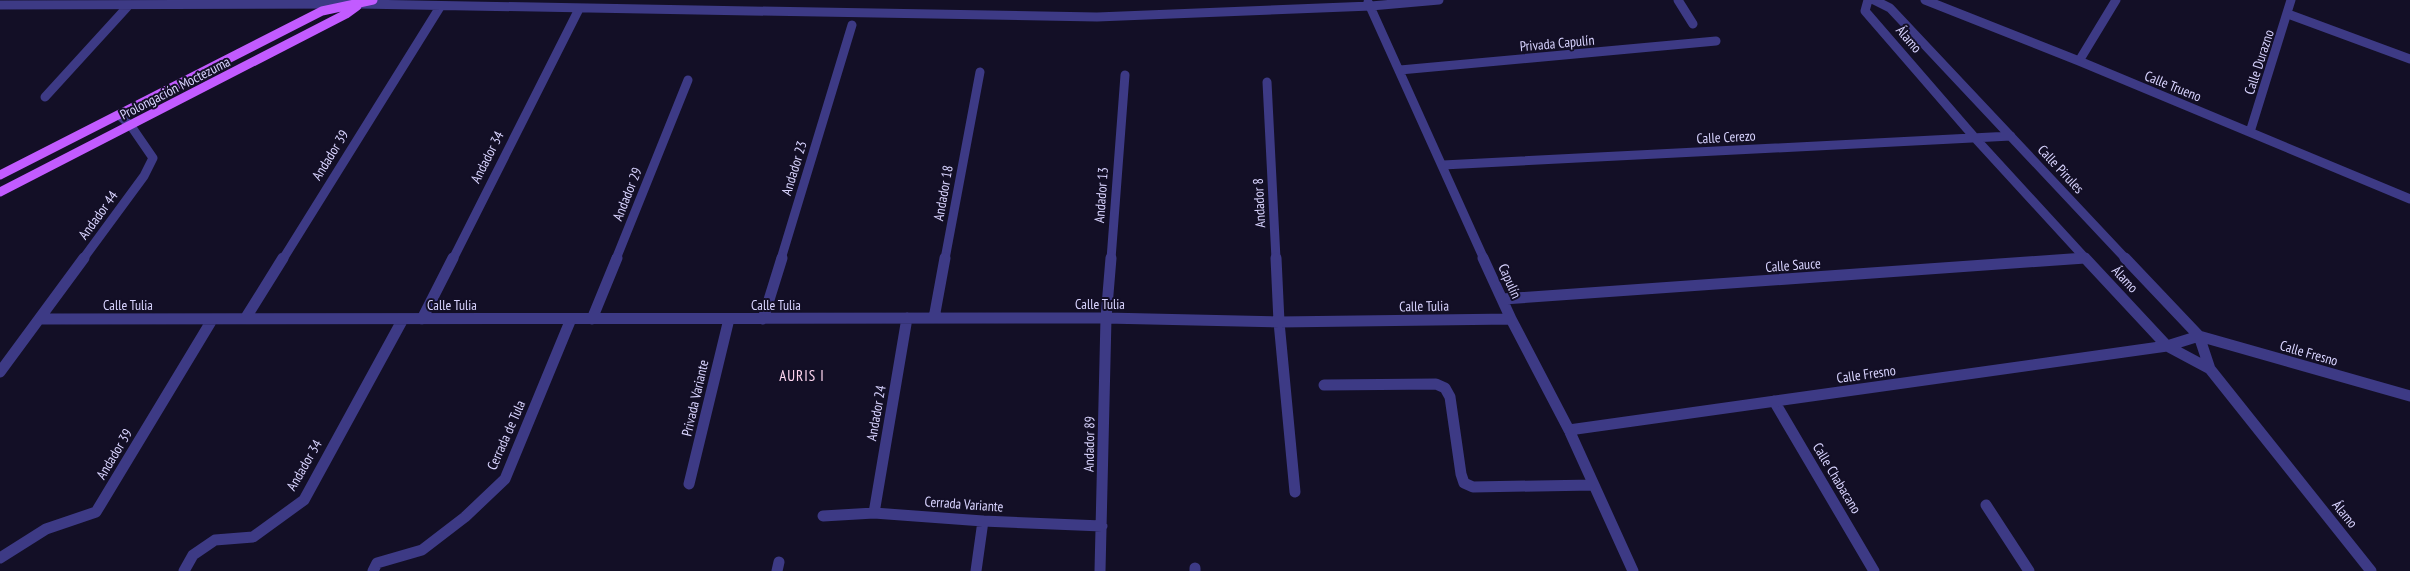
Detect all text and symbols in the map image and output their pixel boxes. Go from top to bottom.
street label: Álamo [1892,22,1926,56]
street label: Calle Durazno [2240,27,2278,97]
street label: Privada Capulín [1519,31,1595,55]
street label: Prolongación Moctezuma [117,52,233,124]
street label: Calle Trueno [2142,66,2204,106]
street label: Calle Cerezo [1696,126,1756,148]
street label: Andador 39 [308,127,352,183]
street label: Andador 34 [466,127,508,186]
street label: Andador 23 [777,139,811,197]
street label: Calle Pirules [2034,141,2088,197]
street label: Andador 18 [929,164,957,222]
street label: Andador 29 [608,165,646,223]
street label: Andador 13 [1090,166,1112,224]
street label: Andador 8 [1249,178,1269,228]
street label: Andador 44 [74,187,122,243]
street label: Calle Sauce [1765,254,1821,276]
street label: Capulín [1494,261,1526,301]
street label: Álamo [2108,262,2142,296]
street label: Calle Tulia [1075,295,1125,313]
street label: Calle Tulia [103,296,153,314]
street label: Calle Tulia [427,296,477,314]
street label: Calle Tulia [751,296,801,314]
street label: Calle Tulia [1399,297,1449,315]
street label: Calle Fresno [2278,336,2340,370]
street label: Privada Variante [677,358,713,438]
street label: Calle Fresno [1835,361,1897,387]
district label: AURIS I [779,366,825,385]
street label: Andador 24 [862,383,890,442]
street label: Cerrada de Tula [483,397,529,473]
street label: Andador 89 [1080,416,1098,472]
street label: Andador 39 [92,425,136,483]
street label: Andador 34 [282,436,326,494]
street label: Calle Chabacano [1809,439,1865,517]
street label: Cerrada Variante [924,492,1004,516]
street label: Álamo [2328,496,2362,532]

